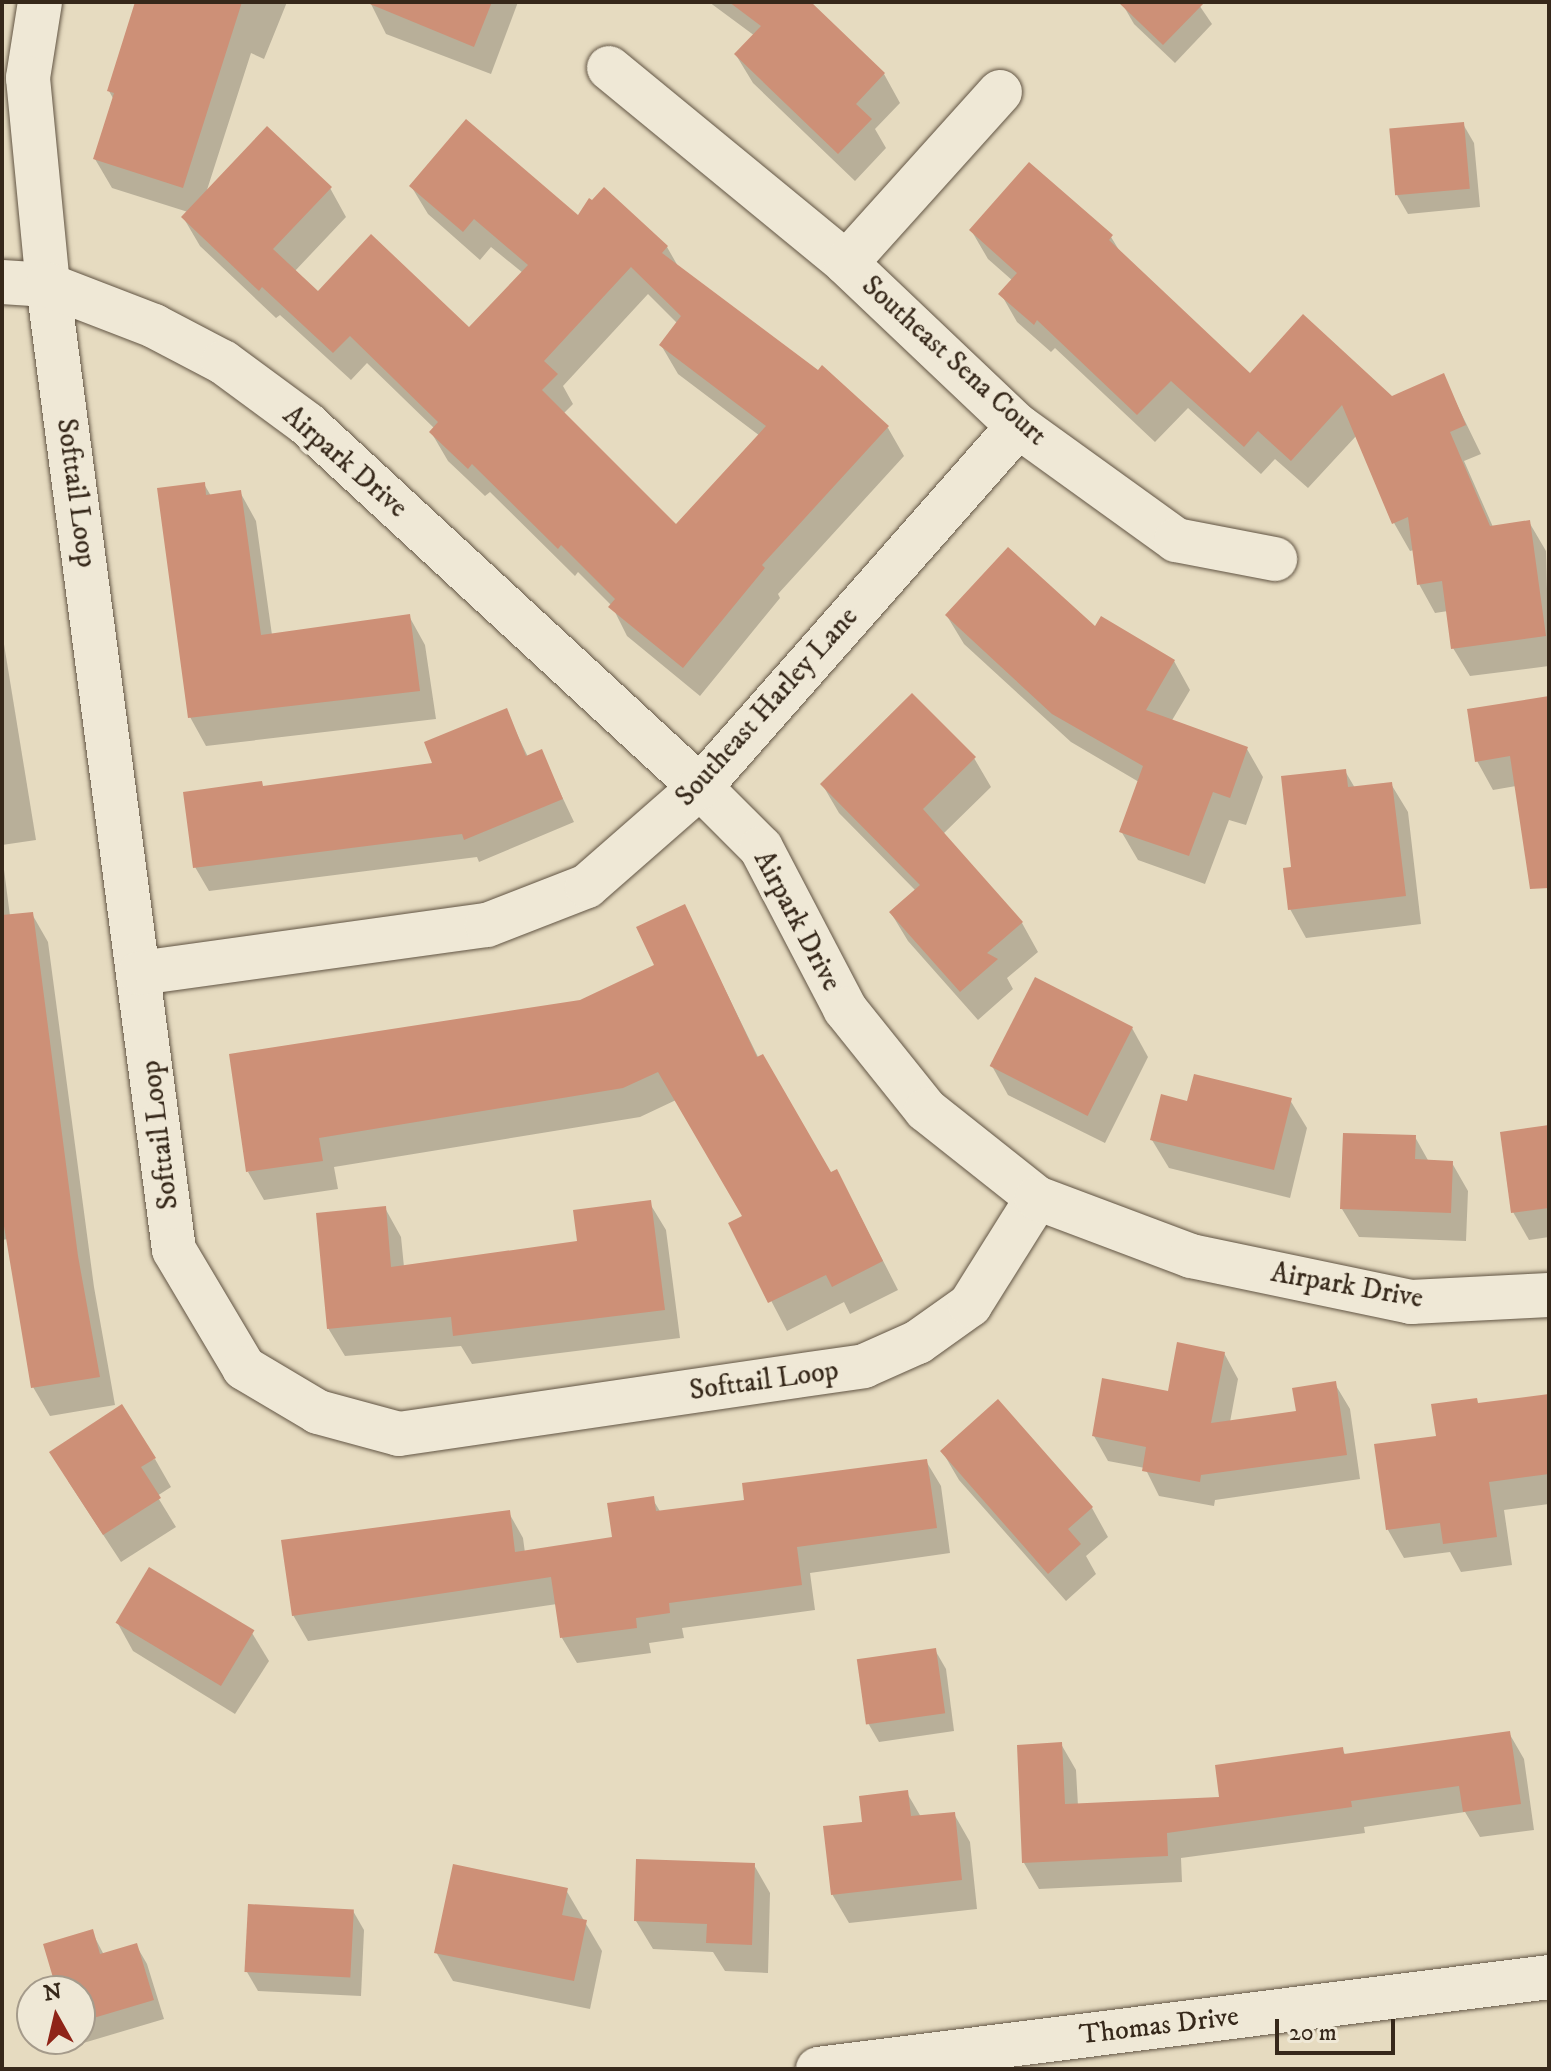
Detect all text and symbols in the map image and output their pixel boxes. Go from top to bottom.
street label: Southeast Sena Court [855,269,1053,453]
street label: Airpark Drive [276,399,414,525]
street label: Softtail Loop [49,416,103,570]
street label: Southeast Harley Lane [669,601,865,813]
street label: Airpark Drive [746,845,848,997]
street label: Softtail Loop [134,1058,186,1212]
street label: Airpark Drive [1268,1256,1426,1316]
street label: Softtail Loop [687,1354,841,1408]
north arrow [16,1975,96,2055]
text: N [42,1978,64,2007]
street label: Thomas Drive [1078,2000,1240,2052]
scale bar [1279,2003,1399,2053]
text: 20 m [1289,2018,1337,2048]

